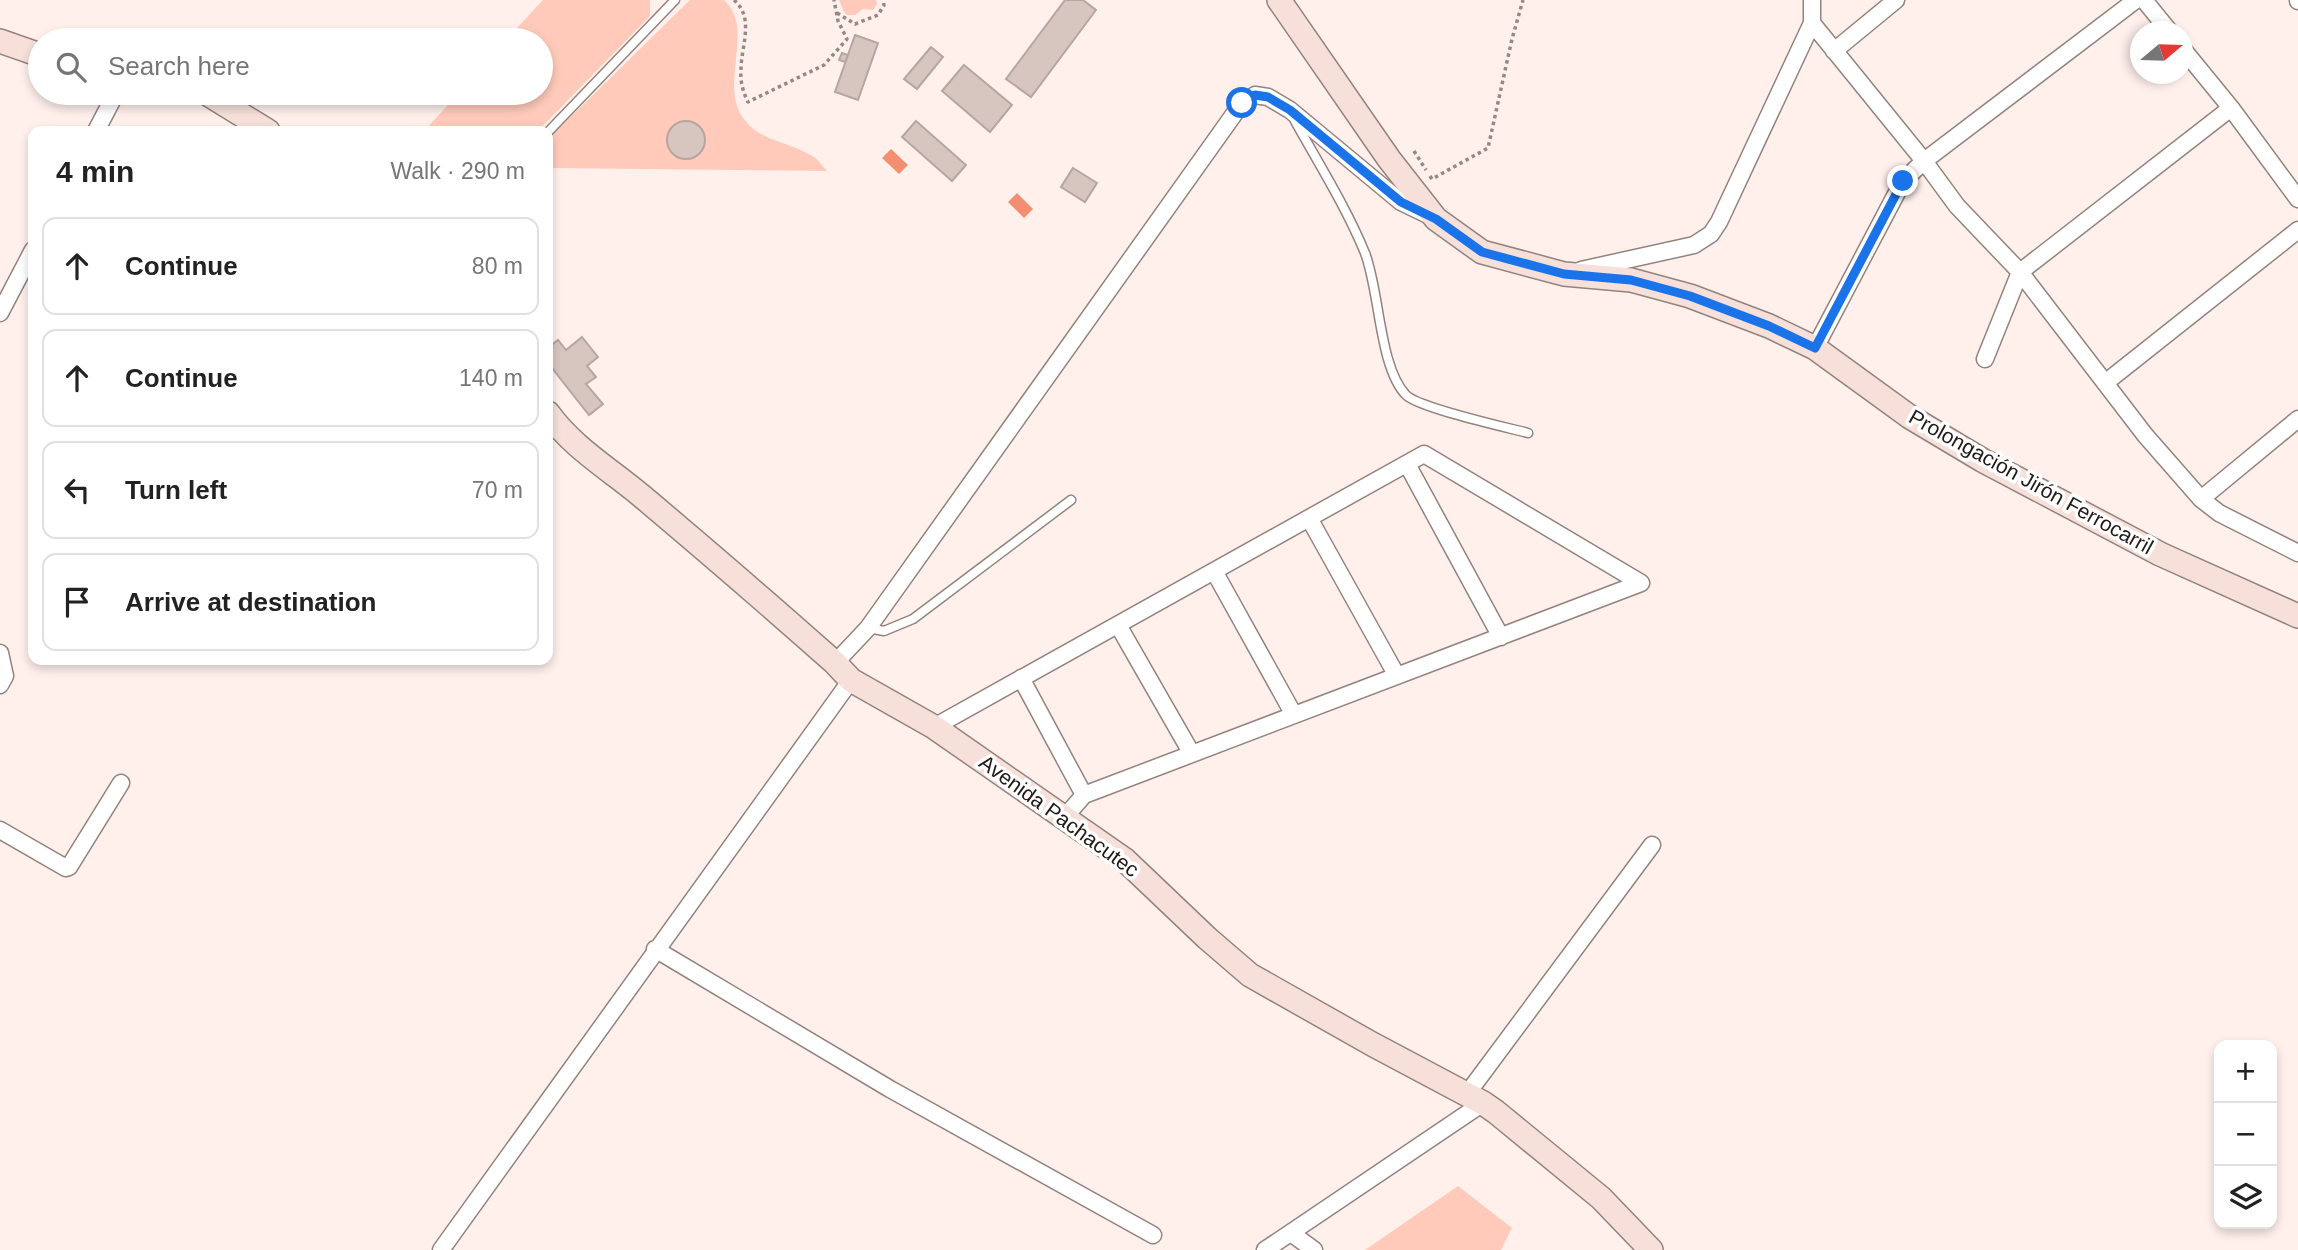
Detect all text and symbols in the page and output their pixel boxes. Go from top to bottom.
north arrow [2130,21,2193,84]
search box [28,28,553,105]
icon: search [52,48,90,86]
text: Search here [108,51,250,81]
route start [1226,87,1257,118]
text: 4 min [56,155,134,188]
text: Walk · 290 m [390,158,525,184]
route end [1887,165,1918,196]
icon: ahead [58,247,96,285]
text: Continue [125,251,238,281]
text: 80 m [472,253,523,279]
icon: ahead [58,359,96,397]
text: Continue [125,363,238,393]
text: 140 m [459,365,523,391]
street label: Prolongación Jirón Ferrocarril [1905,405,2157,558]
icon: left [58,471,96,509]
text: Turn left [125,475,227,505]
text: 70 m [472,477,523,503]
icon: arrive [58,583,96,621]
text: Arrive at destination [125,587,376,617]
street label: Avenida Pachacutec [975,750,1143,881]
map controls [2214,1040,2277,1229]
button: + [2214,1040,2277,1103]
button: − [2214,1103,2277,1166]
button: layers [2214,1166,2277,1229]

